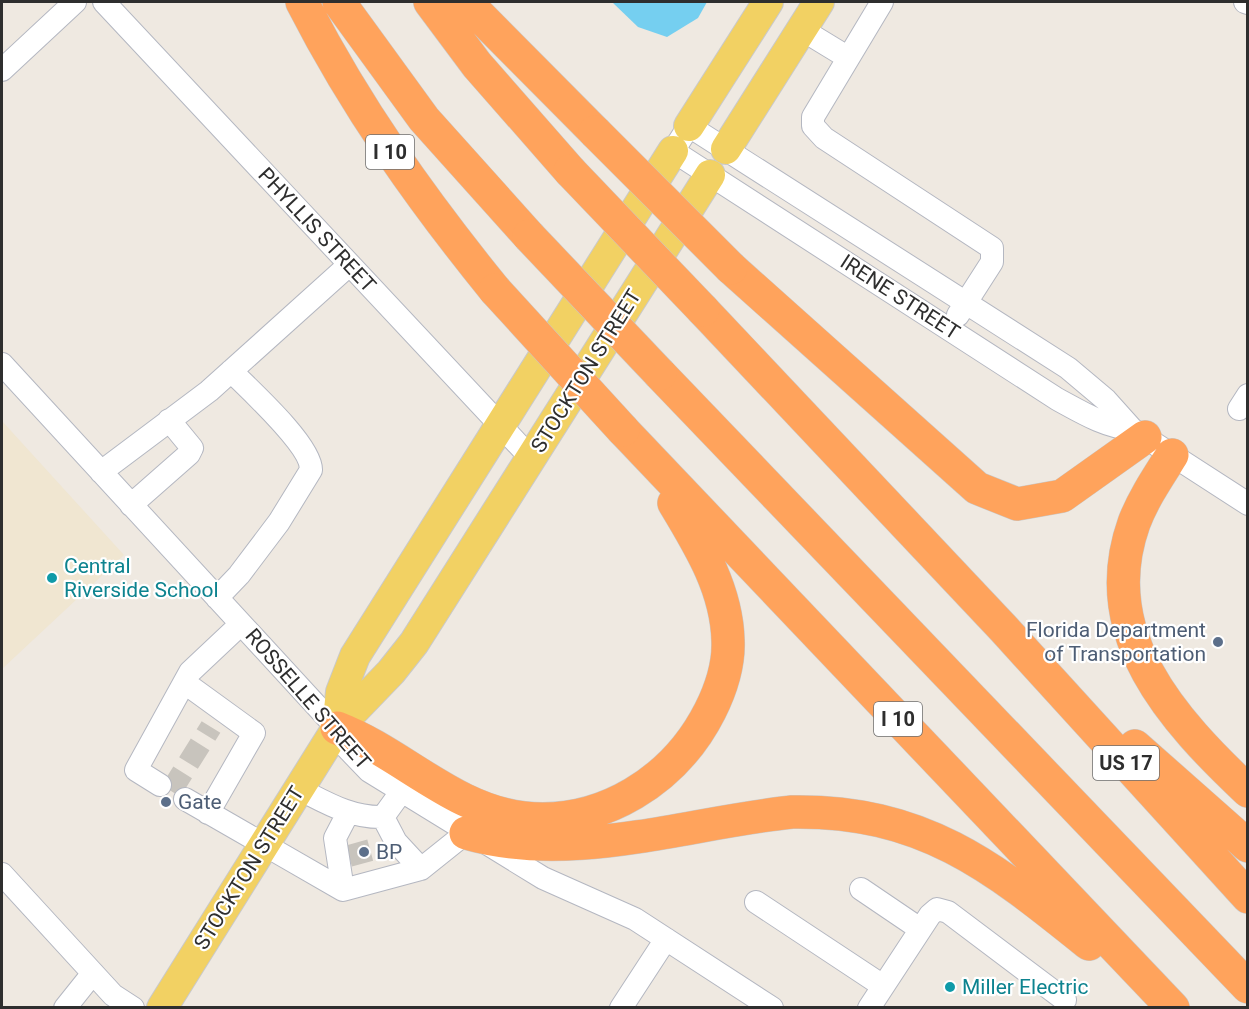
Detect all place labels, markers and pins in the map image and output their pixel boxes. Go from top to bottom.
place label: Central Riverside School [64,554,219,602]
marker: Central Riverside School [45,571,59,585]
place label: Florida Department of Transportation [1026,618,1206,666]
marker: Florida Department of Transportation [1211,635,1225,649]
place label: Gate [178,790,222,814]
marker: Gate [159,795,173,809]
place label: BP [376,840,402,864]
marker: BP [357,845,371,859]
place label: Miller Electric [962,975,1088,999]
marker: Miller Electric [943,980,957,994]

